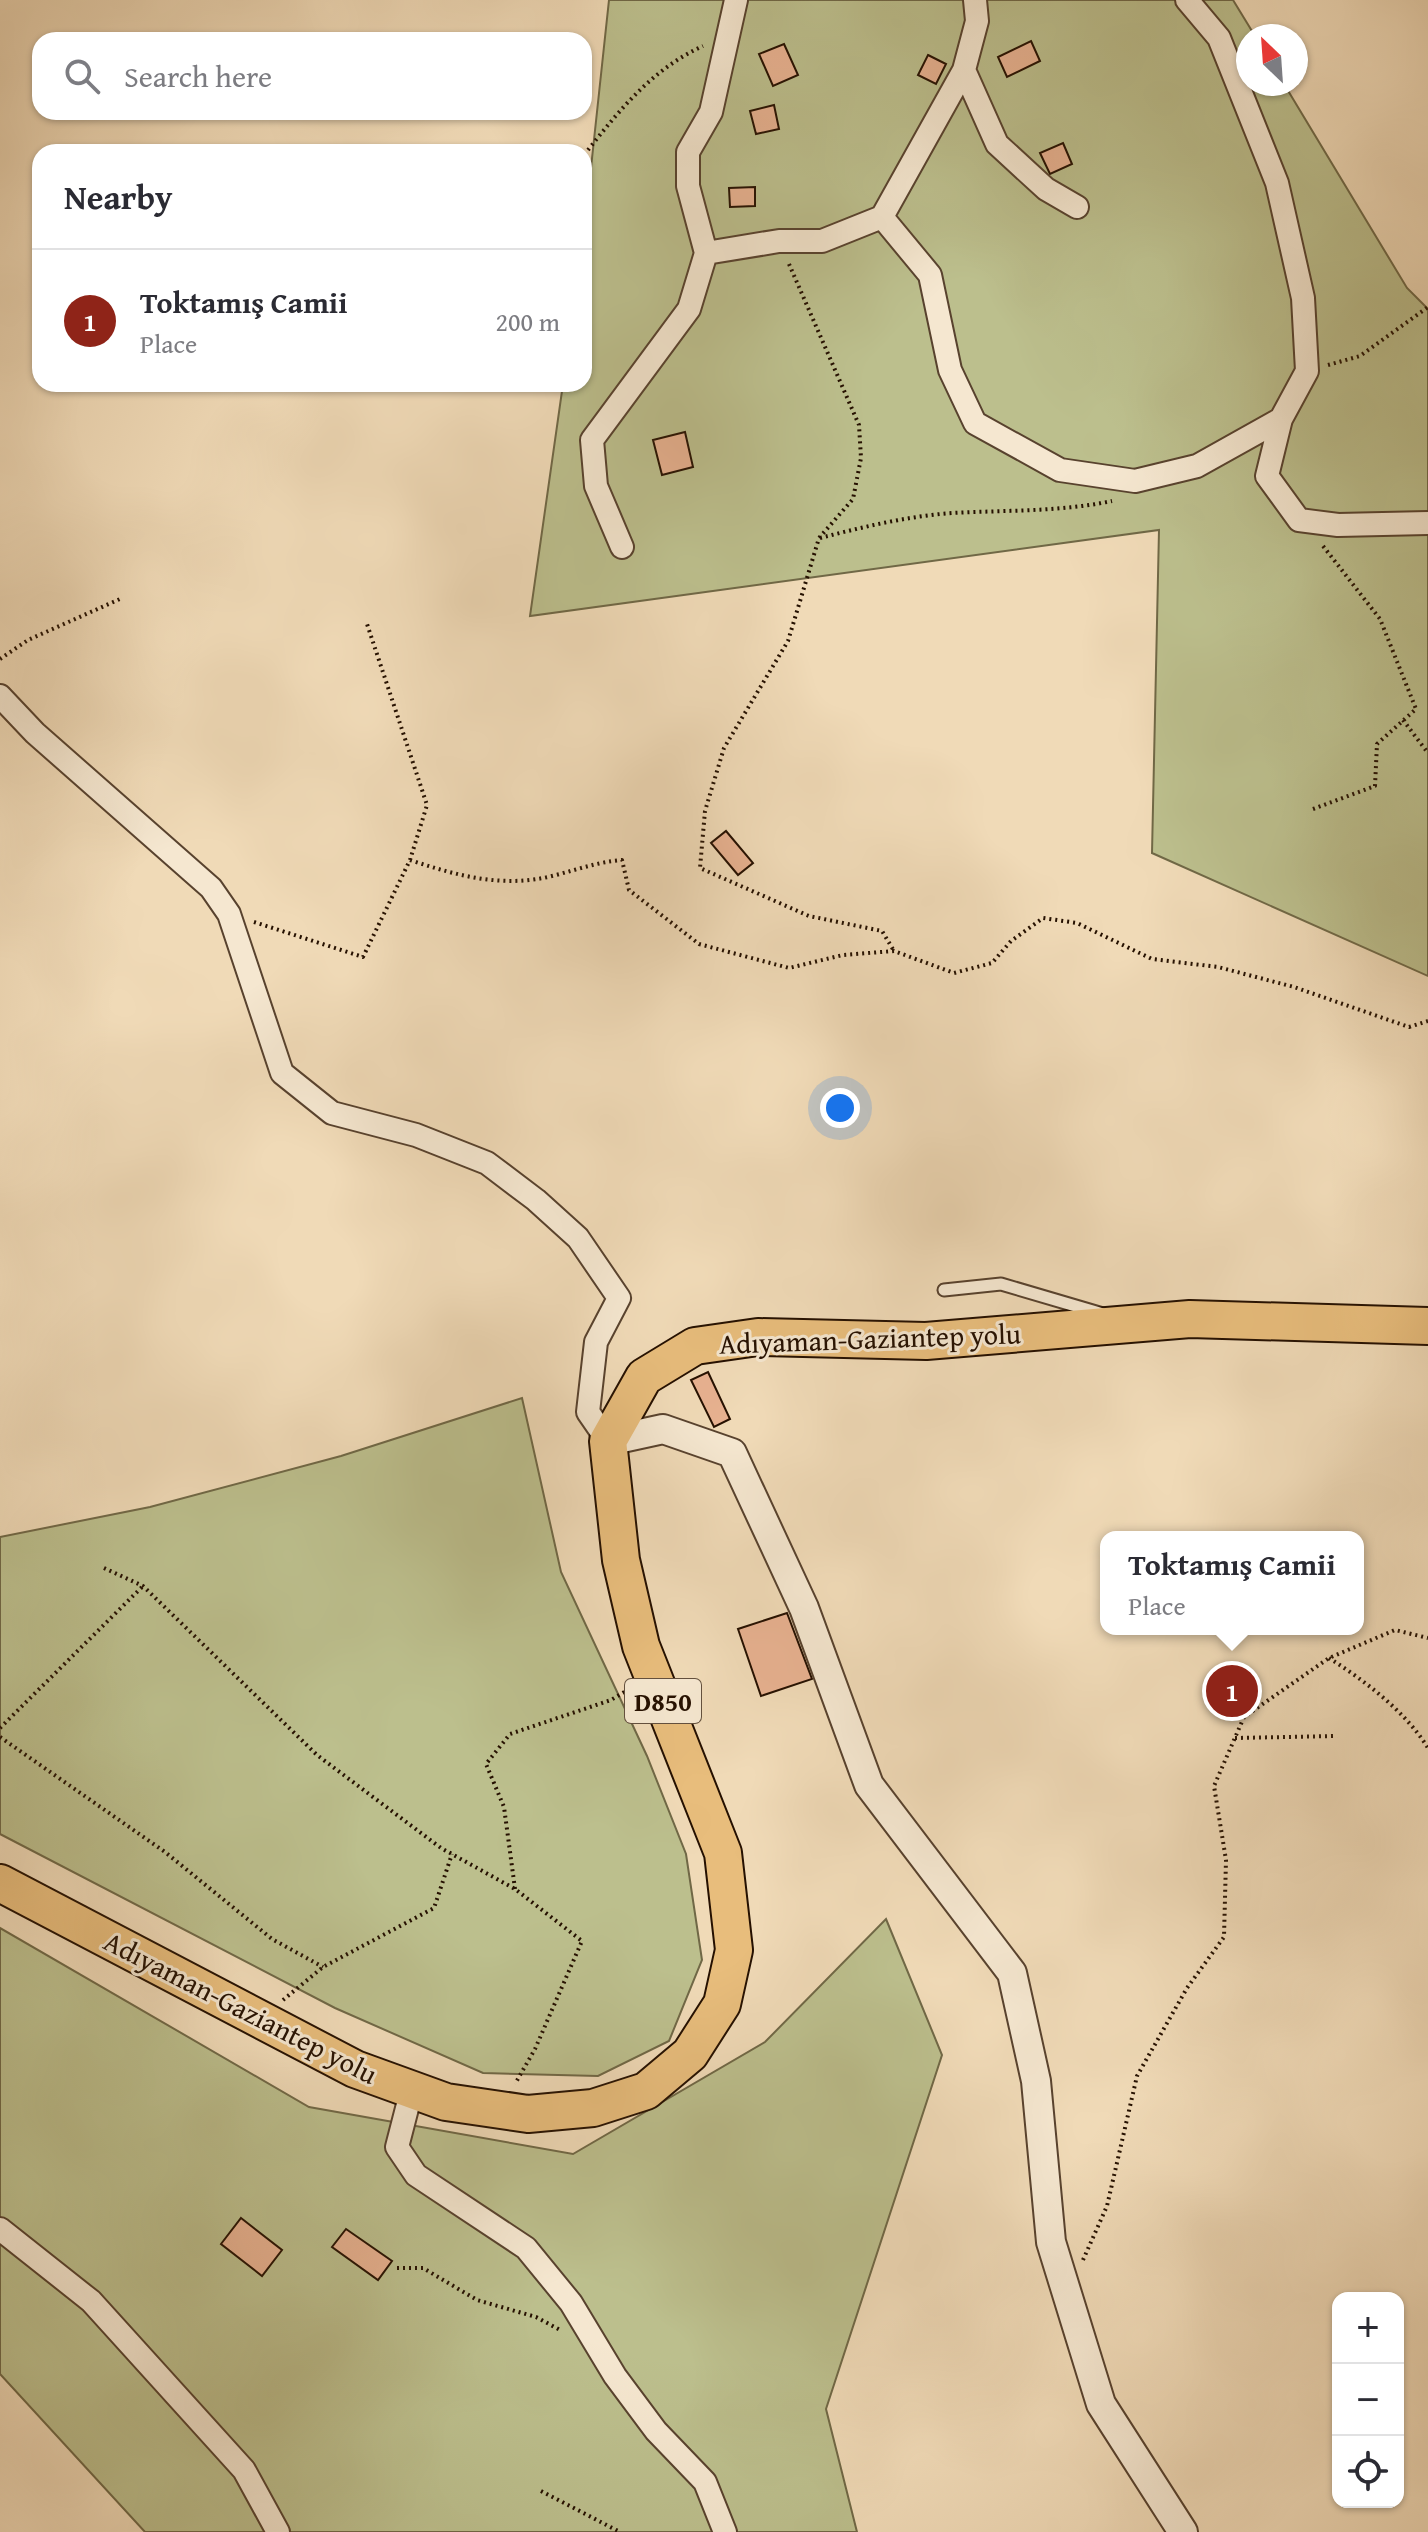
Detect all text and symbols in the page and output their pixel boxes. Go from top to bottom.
north arrow [1236,24,1308,96]
search box [32,32,592,120]
icon: search [60,54,104,98]
text: Search here [124,54,272,98]
text: Nearby [64,172,173,221]
text: Toktamış Camii [140,280,347,324]
text: 1 [83,302,97,341]
text: 200 m [495,302,560,341]
text: Place [140,324,197,363]
your location [820,1088,860,1128]
street label: Adıyaman-Gaziantep yolu [718,1312,1022,1364]
popup [1100,1531,1364,1635]
text: Toktamış Camii [1128,1542,1336,1586]
text: Place [1128,1586,1186,1625]
pin: 1 [1206,1661,1258,1721]
road number: D850 [625,1679,701,1723]
street label: Adıyaman-Gaziantep yolu [97,1920,385,2094]
map controls [1332,2292,1404,2508]
button: + [1332,2292,1404,2364]
button: − [1332,2364,1404,2436]
button: locate [1332,2436,1404,2508]

